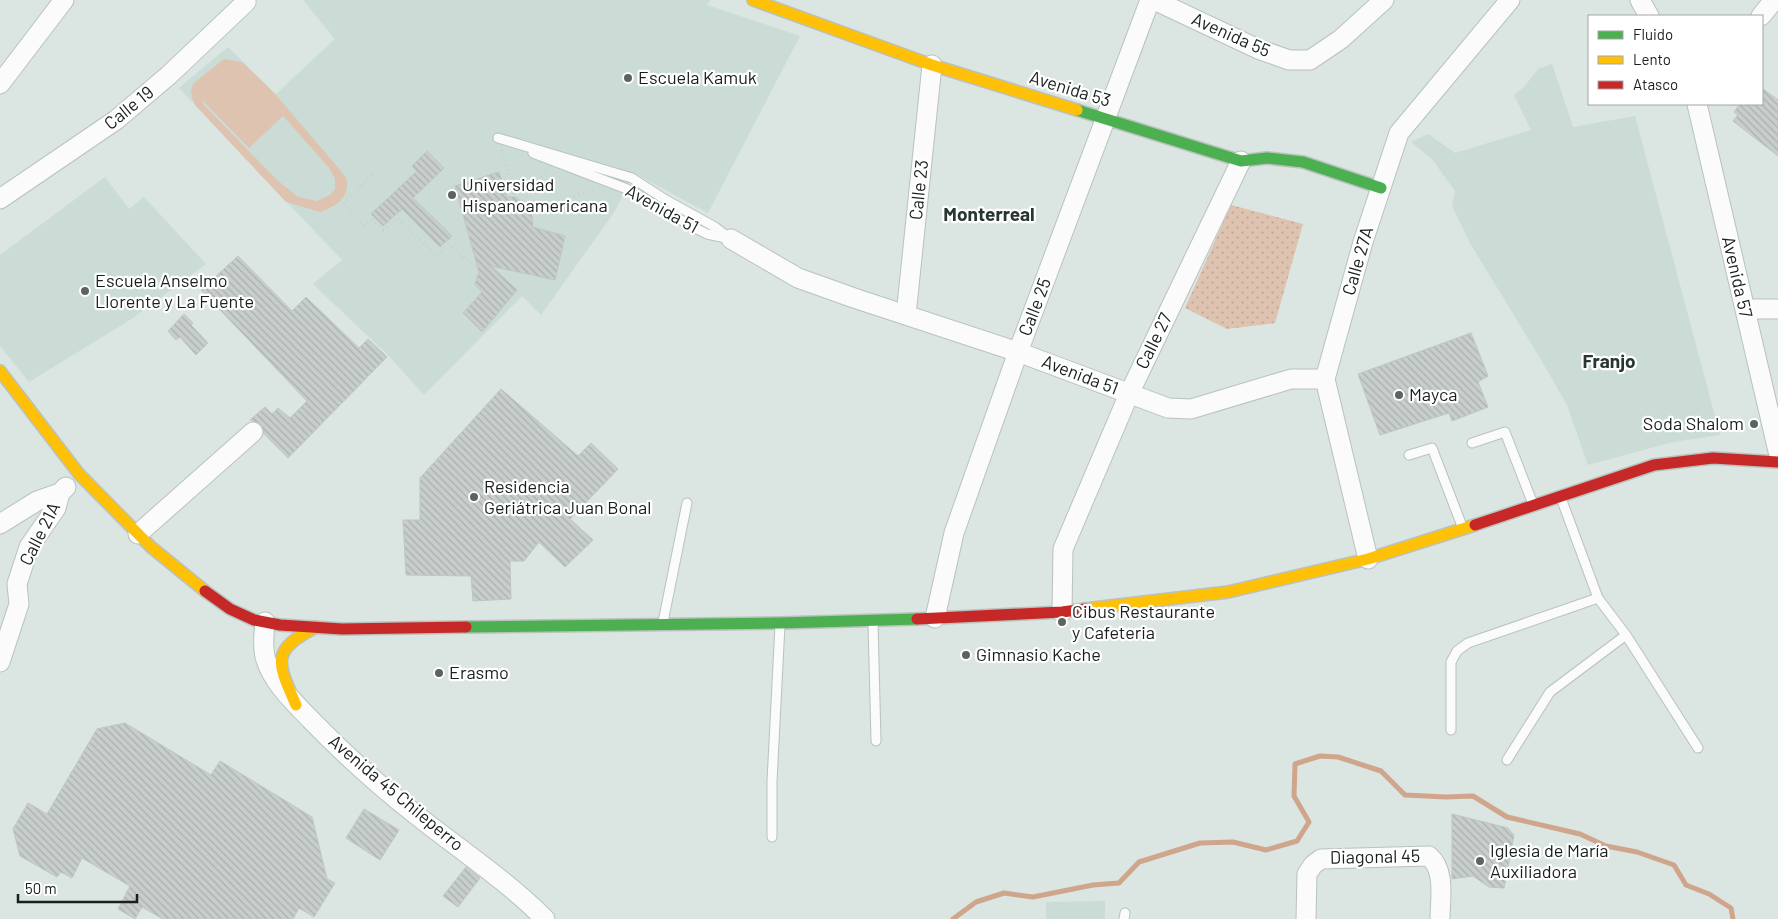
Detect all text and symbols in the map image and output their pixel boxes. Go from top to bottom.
street label: Avenida 55 [1189,7,1274,61]
legend [1588,15,1763,105]
text: Fluido [1633,25,1673,43]
text: Lento [1633,50,1671,68]
street label: Avenida 53 [1027,65,1114,111]
place label: Escuela Kamuk [638,66,757,88]
marker: Escuela Kamuk [622,72,634,84]
text: Atasco [1633,75,1678,93]
street label: Calle 19 [99,81,158,134]
street label: Calle 23 [904,159,932,221]
place label: Universidad Hispanoamericana [462,173,608,216]
street label: Avenida 51 [622,179,703,237]
marker: Universidad Hispanoamericana [446,189,458,201]
district label: Monterreal [943,202,1035,225]
street label: Calle 27A [1337,224,1377,298]
street label: Avenida 57 [1718,234,1758,320]
place label: Escuela Anselmo Llorente y La Fuente [95,269,254,312]
street label: Calle 25 [1013,275,1055,339]
marker: Escuela Anselmo Llorente y La Fuente [79,285,91,297]
street label: Calle 27 [1130,309,1176,372]
street label: Avenida 51 [1039,349,1122,399]
district label: Franjo [1582,349,1636,372]
place label: Mayca [1409,383,1458,405]
marker: Mayca [1393,389,1405,401]
place label: Soda Shalom [1643,412,1744,434]
marker: Soda Shalom [1748,418,1760,430]
place label: Residencia Geriátrica Juan Bonal [484,475,651,518]
marker: Residencia Geriátrica Juan Bonal [468,491,480,503]
street label: Calle 21A [14,498,64,569]
place label: Cibus Restaurante y Cafeteria [1072,600,1215,643]
marker: Cibus Restaurante y Cafeteria [1056,616,1068,628]
place label: Gimnasio Kache [976,643,1101,665]
marker: Gimnasio Kache [960,649,972,661]
place label: Erasmo [449,661,509,683]
marker: Erasmo [433,667,445,679]
street label: Avenida 45 Chileperro [325,729,468,855]
place label: Iglesia de María Auxiliadora [1490,839,1609,882]
street label: Diagonal 45 [1330,844,1420,868]
marker: Iglesia de María Auxiliadora [1474,855,1486,867]
scale bar [18,872,136,904]
text: 50 m [25,879,57,897]

